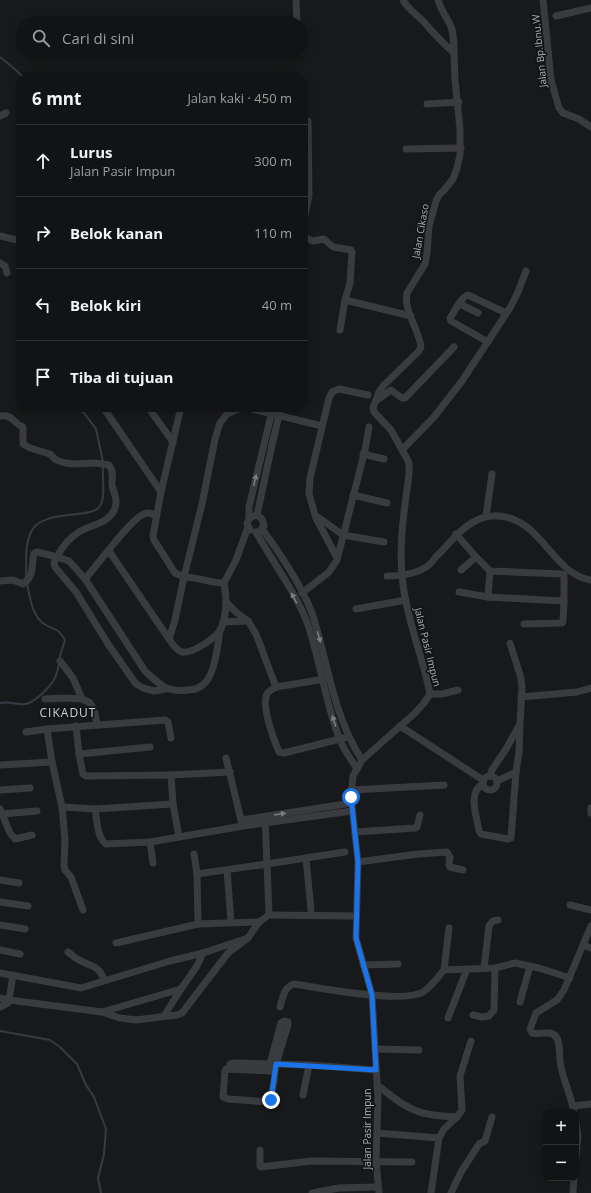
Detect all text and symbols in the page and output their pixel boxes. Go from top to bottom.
street label: Jalan Bp.Ibnu.W [528,13,550,89]
search box [16,16,308,60]
icon: search [30,27,52,49]
text: Cari di sini [62,28,134,48]
text: 6 mnt [32,87,81,110]
text: Jalan kaki · 450 m [187,89,292,107]
text: Lurus [70,142,112,162]
icon: ahead [32,150,54,172]
text: 300 m [254,152,292,170]
text: Jalan Pasir Impun [70,162,175,180]
street label: Jalan Cikaso [408,202,432,261]
icon: right [32,222,54,244]
text: Belok kanan [70,223,163,243]
text: 110 m [254,224,292,242]
icon: left [32,294,54,316]
text: Belok kiri [70,295,141,315]
text: 40 m [262,296,292,314]
icon: arrive [32,366,54,388]
text: Tiba di tujuan [70,367,173,387]
one-way arrow [253,474,259,487]
one-way arrow [291,592,298,604]
street label: Jalan Pasir Impun [411,605,445,688]
one-way arrow [316,631,322,643]
district label: CIKADUT [40,704,96,721]
one-way arrow [331,715,337,727]
route start [342,788,360,806]
one-way arrow [274,811,286,817]
street label: Jalan Pasir Impun [360,1088,374,1171]
route end [262,1091,280,1109]
map controls [543,1109,579,1181]
button: + [543,1109,579,1145]
button: − [543,1145,579,1181]

